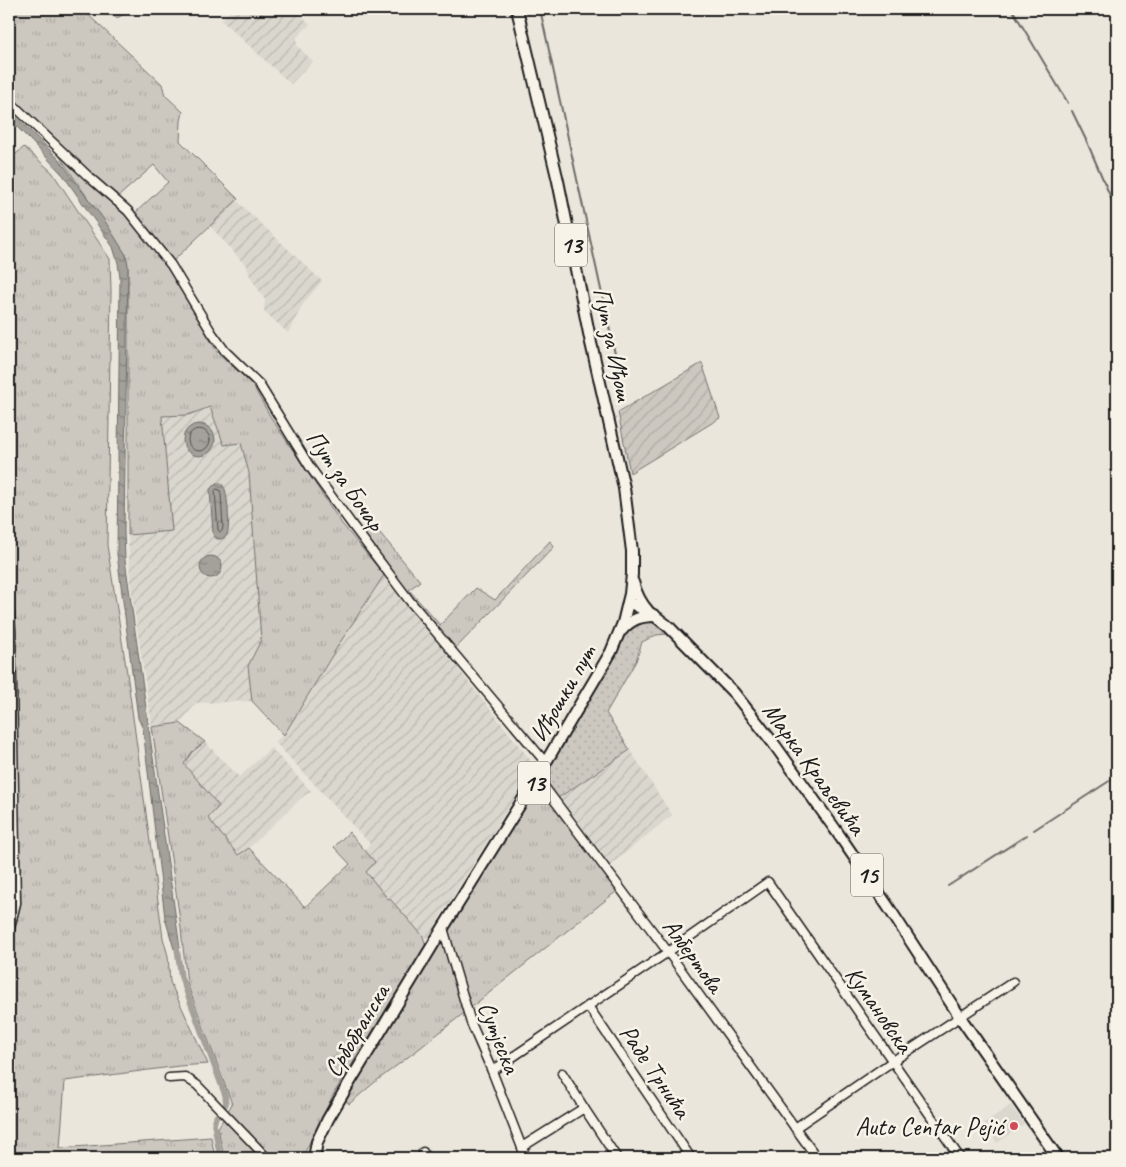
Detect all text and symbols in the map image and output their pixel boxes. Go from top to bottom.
road number: 13 [555,224,587,266]
street label: Пут за Иђош [585,284,641,405]
street label: Пут за Бочар [299,424,393,539]
street label: Иђошки пут [522,638,604,747]
street label: Марка Краљевића [755,696,874,843]
road number: 13 [518,761,550,804]
road number: 15 [851,854,883,896]
street label: Албертова [655,912,733,1001]
street label: Кумановска [838,960,922,1061]
street label: Србобранска [317,976,398,1083]
street label: Сутјеска [470,997,529,1080]
street label: Раде Трнића [612,1019,699,1126]
place label: Auto Centar Pejić [855,1111,1007,1143]
marker: Auto Centar Pejić [1008,1120,1020,1132]

